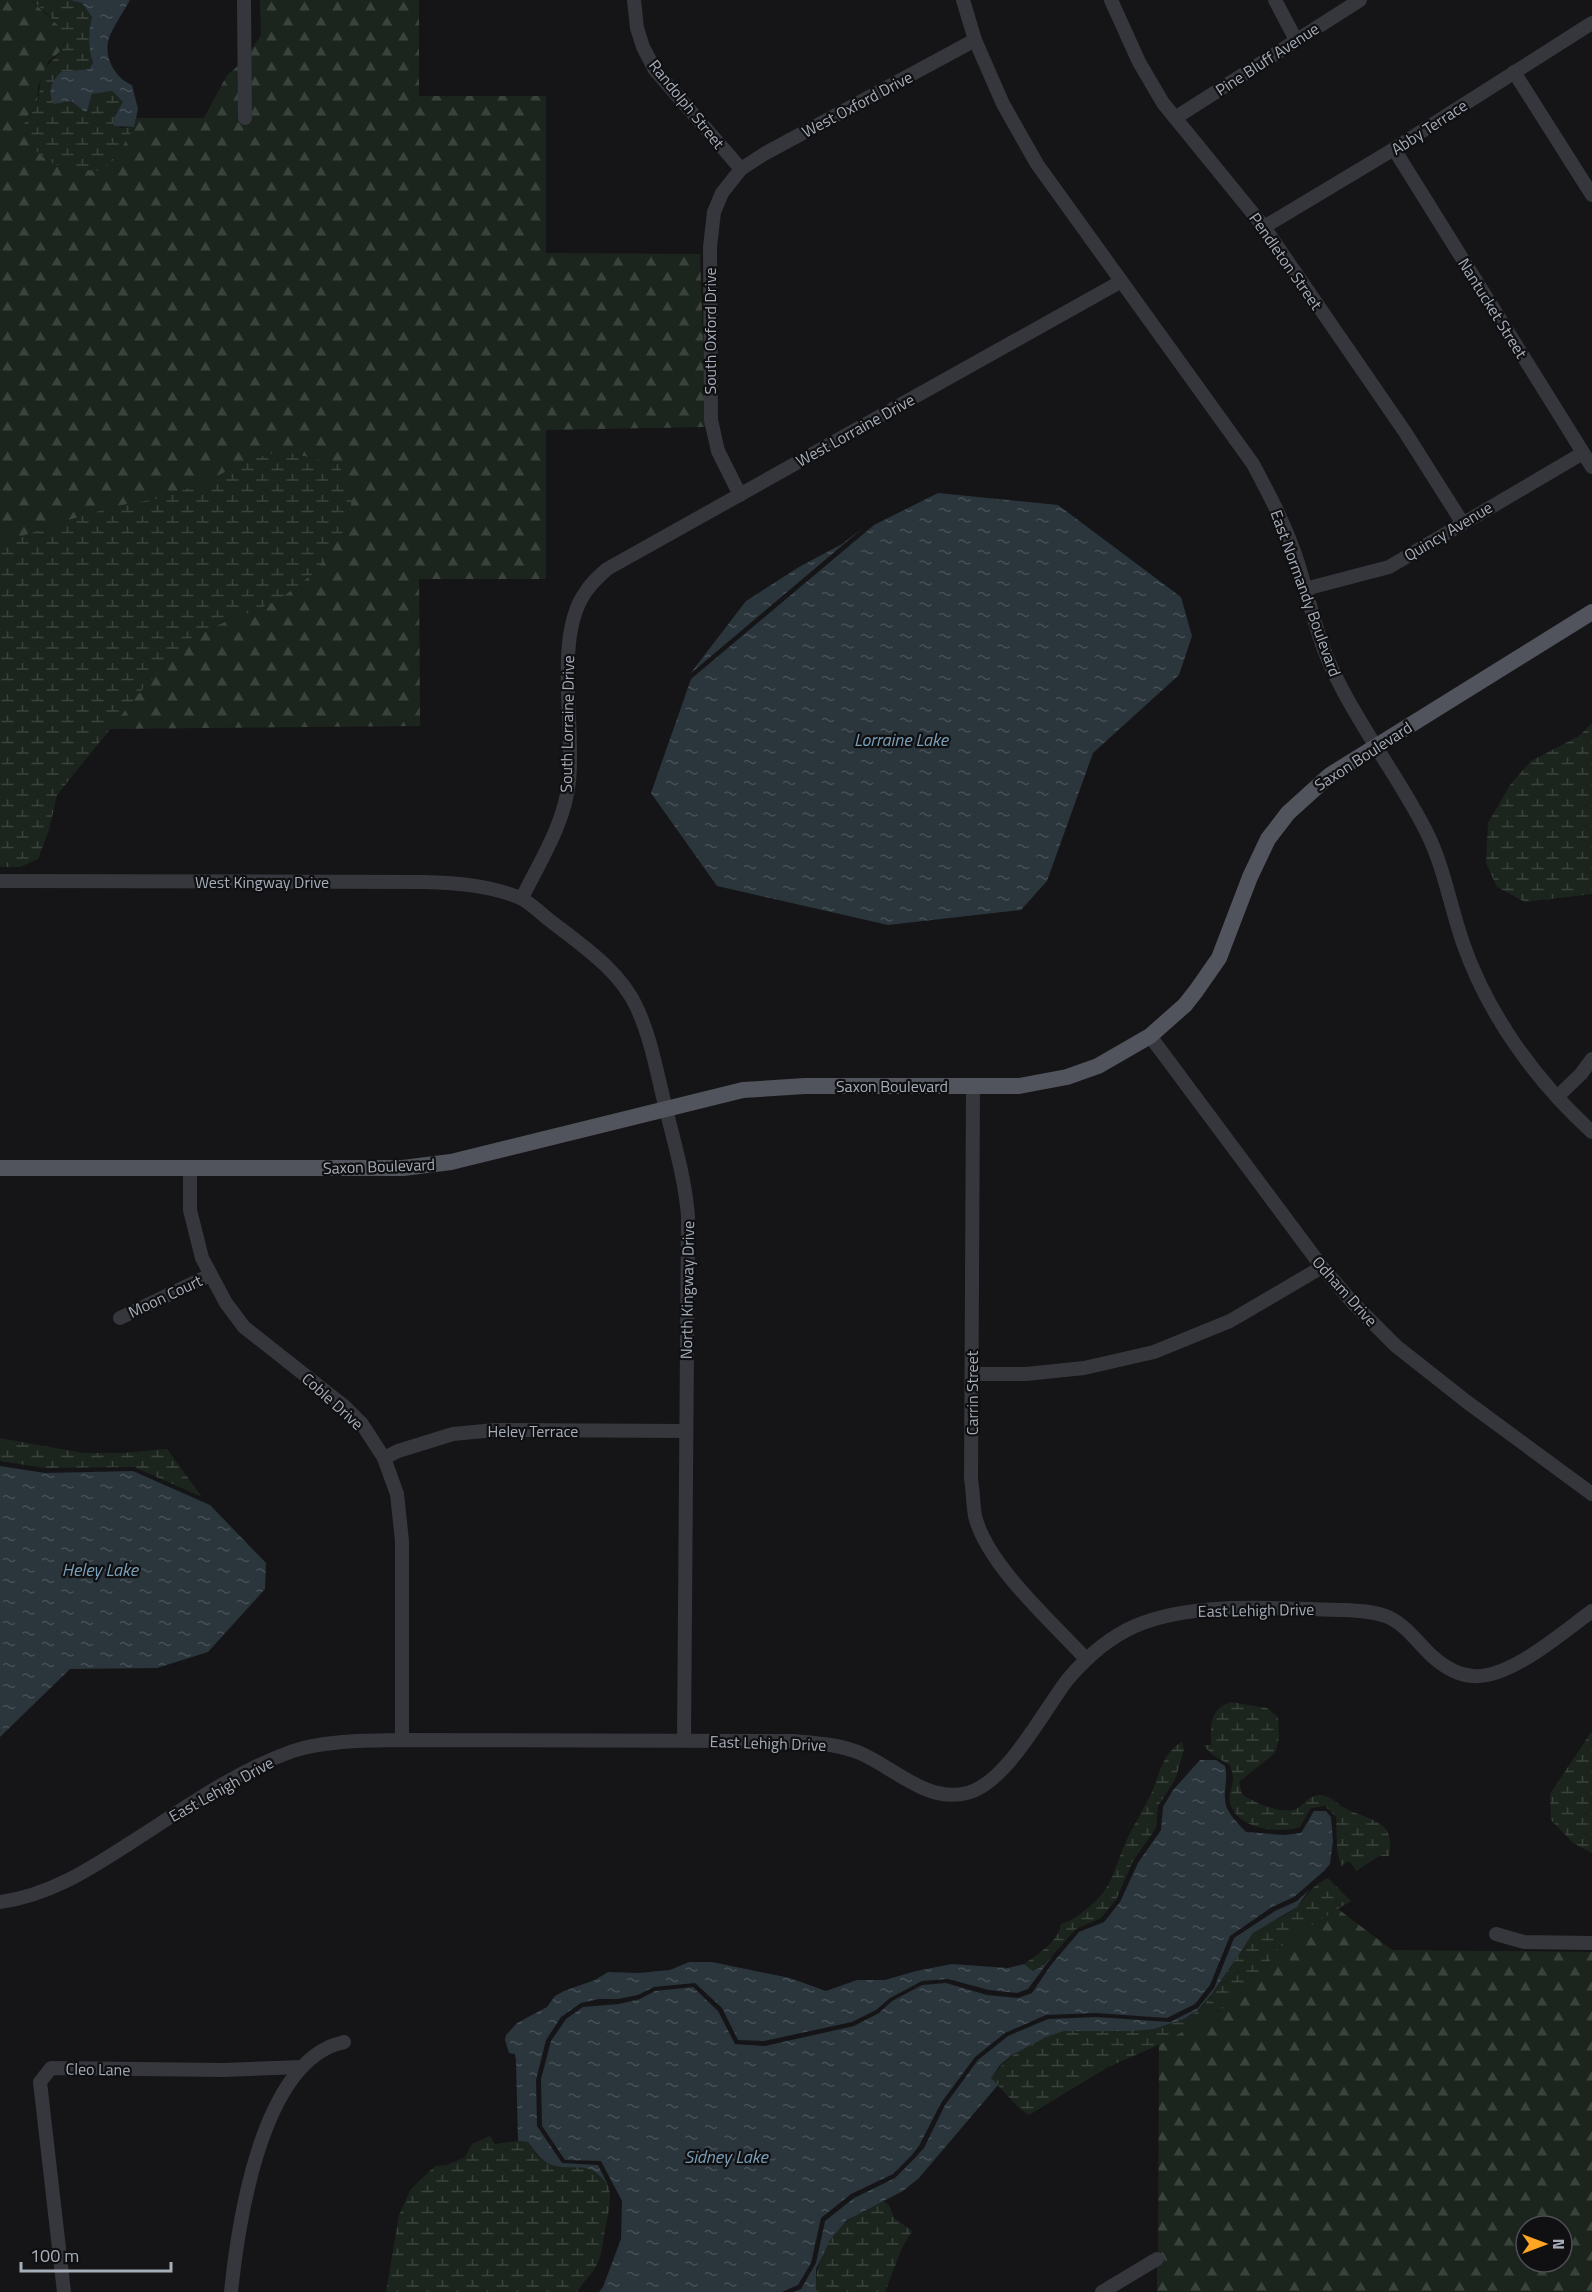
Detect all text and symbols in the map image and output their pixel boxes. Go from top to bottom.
street label: Pine Bluff Avenue [1210,16,1324,102]
street label: Randolph Street [643,54,731,154]
street label: West Oxford Drive [797,65,917,143]
street label: Abby Terrace [1386,93,1472,161]
street label: Pendleton Street [1244,208,1329,315]
street label: Nantucket Street [1453,253,1534,363]
street label: South Oxford Drive [698,267,722,395]
street label: West Lorraine Drive [791,387,919,473]
street label: Quincy Avenue [1399,495,1497,567]
street label: East Normandy Boulevard [1265,506,1347,680]
street label: South Lorraine Drive [554,655,580,793]
street label: Saxon Boulevard [1309,715,1417,797]
water label: Lorraine Lake [854,726,950,753]
street label: West Kingway Drive [195,870,329,894]
street label: Saxon Boulevard [836,1074,948,1098]
street label: Saxon Boulevard [323,1152,435,1180]
street label: North Kingway Drive [674,1221,700,1359]
street label: Odham Drive [1307,1250,1383,1332]
street label: Moon Court [124,1268,206,1324]
street label: Carrin Street [960,1350,984,1435]
street label: Coble Drive [297,1367,369,1435]
street label: Heley Terrace [488,1419,578,1443]
water label: Heley Lake [62,1556,140,1583]
street label: East Lehigh Drive [1198,1597,1314,1623]
street label: East Lehigh Drive [709,1729,827,1757]
street label: East Lehigh Drive [164,1750,278,1828]
street label: Cleo Lane [65,2056,131,2082]
water label: Sidney Lake [684,2143,770,2170]
north arrow [1514,2214,1574,2274]
scale bar [21,2235,171,2273]
text: N [1547,2238,1571,2250]
text: 100 m [30,2242,79,2269]

